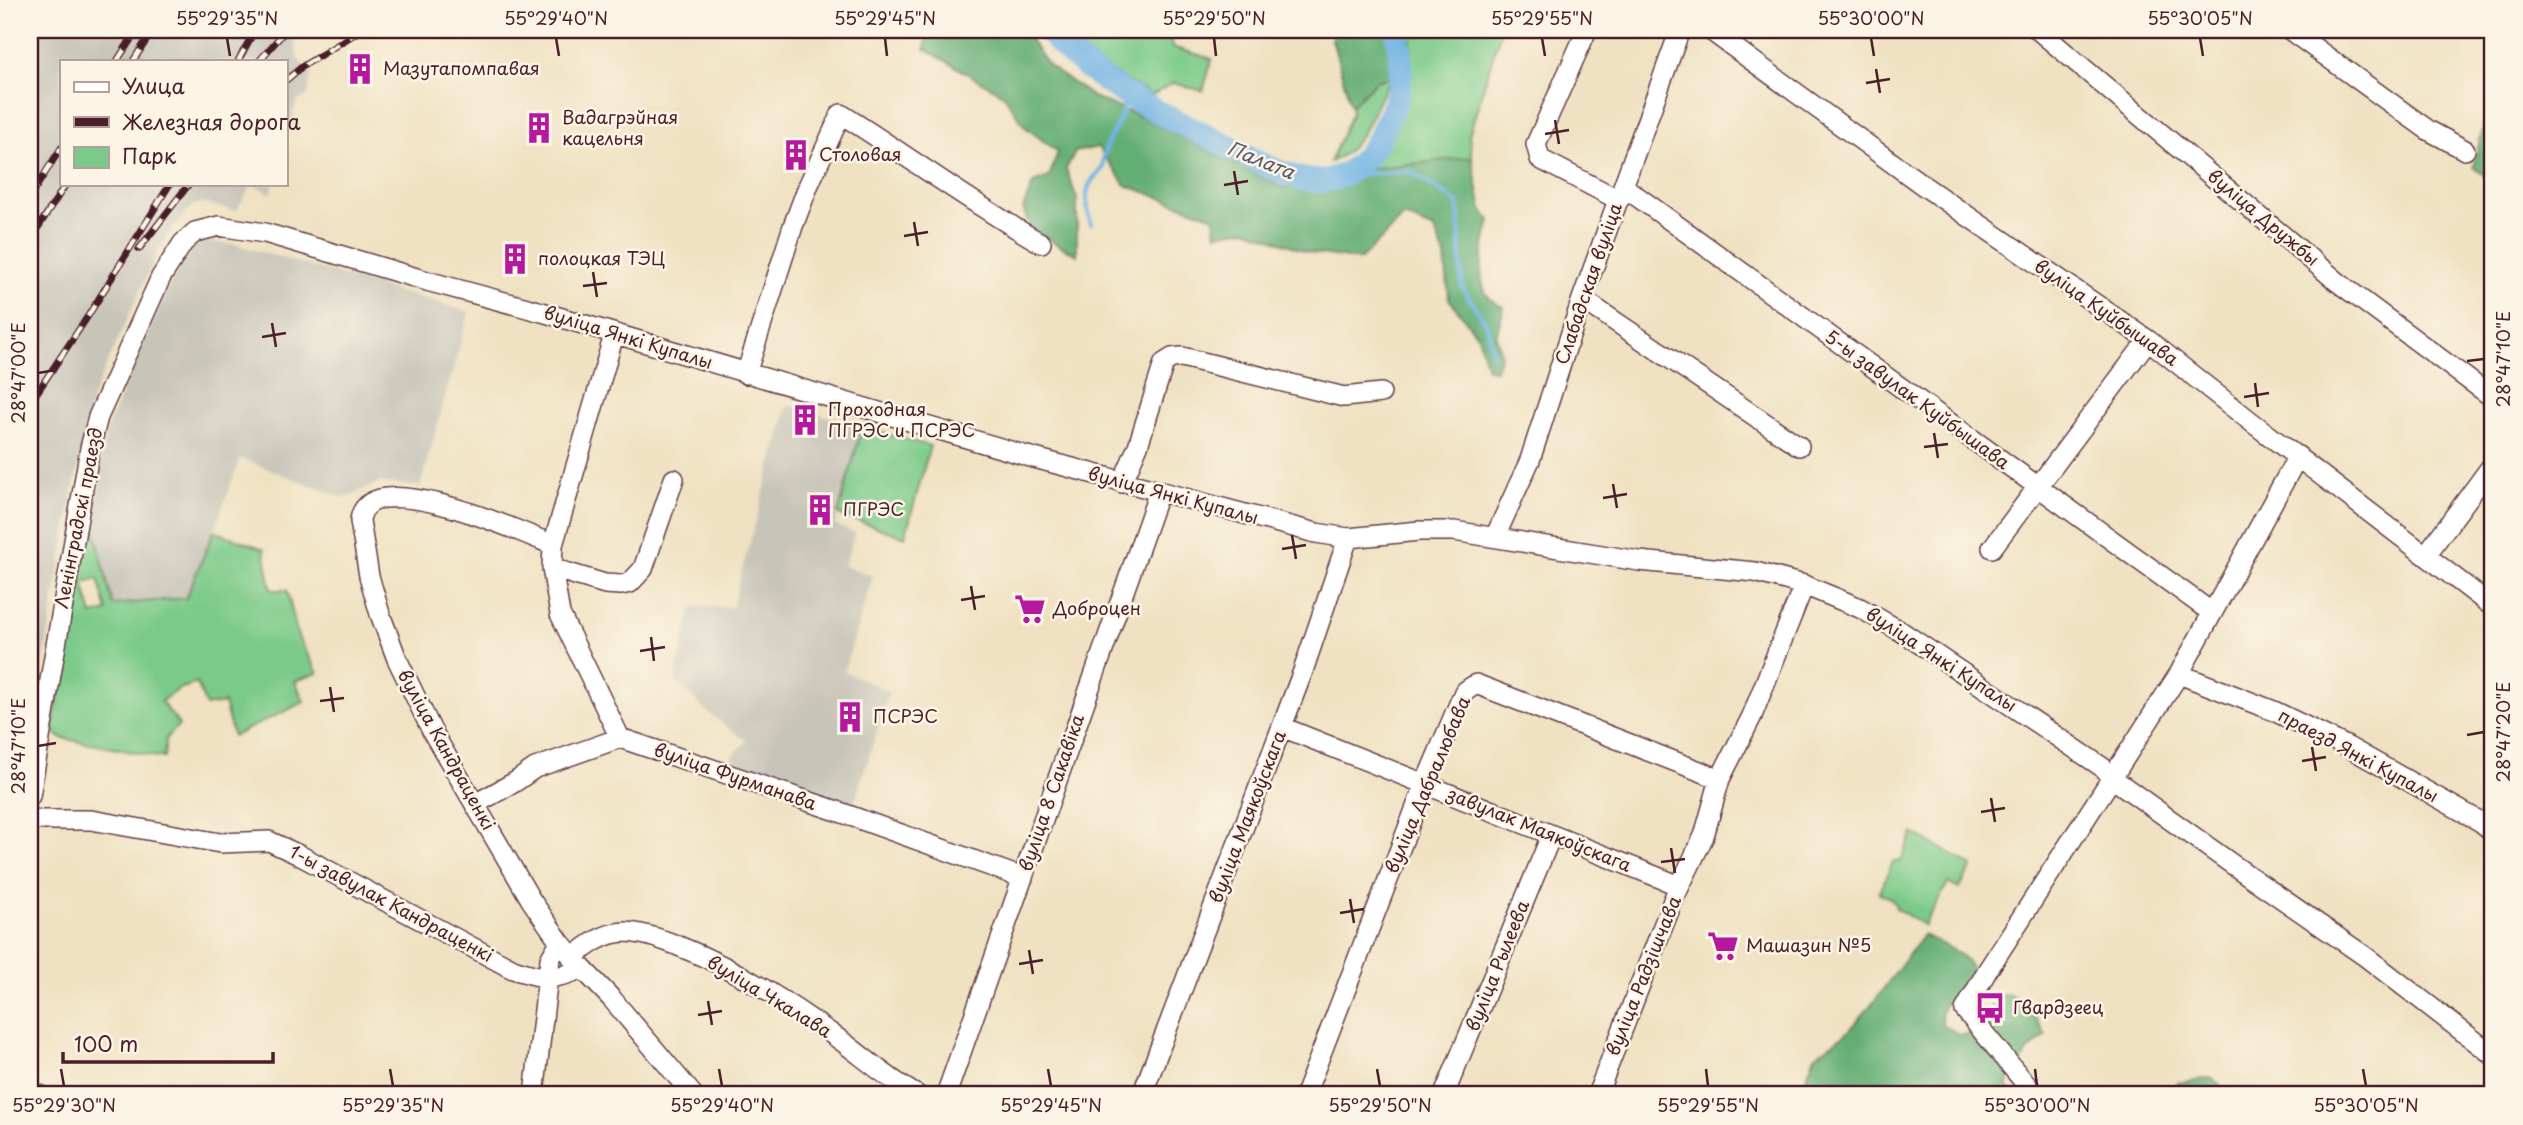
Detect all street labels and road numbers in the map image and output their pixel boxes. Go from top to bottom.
street label: вуліца Дружбы [2202,162,2326,272]
street label: Слабадская вуліца [1547,199,1628,368]
street label: вуліца Куйбышава [2029,252,2185,372]
street label: вуліца Янкі Купалы [541,298,716,375]
street label: 5-ы завулак Куйбышава [1820,323,2016,475]
street label: Ленінградскі праезд [47,425,108,611]
street label: вуліца Янкі Купалы [1085,459,1262,530]
street label: вуліца Янкі Купалы [1861,600,2023,718]
street label: вуліца Кандраценкі [392,664,503,835]
street label: вуліца Дабралюбава [1377,691,1476,877]
street label: праезд Янкі Купалы [2274,701,2444,808]
street label: вуліца 8 Сакавіка [1011,710,1090,875]
street label: вуліца Маякоўскага [1201,726,1292,907]
street label: вуліца Фурманава [651,735,821,816]
street label: завулак Маякоўскага [1443,779,1636,878]
street label: 1-ы завулак Кандраценкі [285,837,499,968]
street label: вуліца Радзішчава [1598,891,1687,1059]
street label: вуліца Рылеева [1458,895,1535,1035]
street label: вуліца Чкалава [702,948,838,1044]

